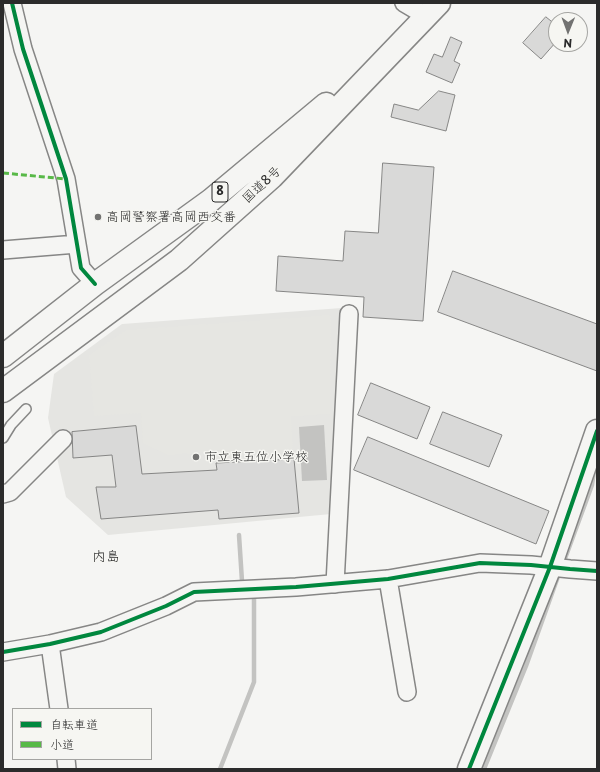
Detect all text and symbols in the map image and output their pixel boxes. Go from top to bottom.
north arrow [548,12,588,52]
text: N [563,35,572,52]
street label: 国道8号 [239,163,285,207]
road number: 8 [212,182,228,202]
place label: 高岡警察署高岡西交番 [106,209,236,225]
marker: 高岡警察署高岡西交番 [93,212,103,222]
place label: 市立東五位小学校 [204,449,308,465]
marker: 市立東五位小学校 [191,452,201,462]
district label: 内島 [92,549,120,565]
legend [12,708,152,760]
text: 自転車道 [50,715,98,733]
text: 小道 [50,735,74,753]

